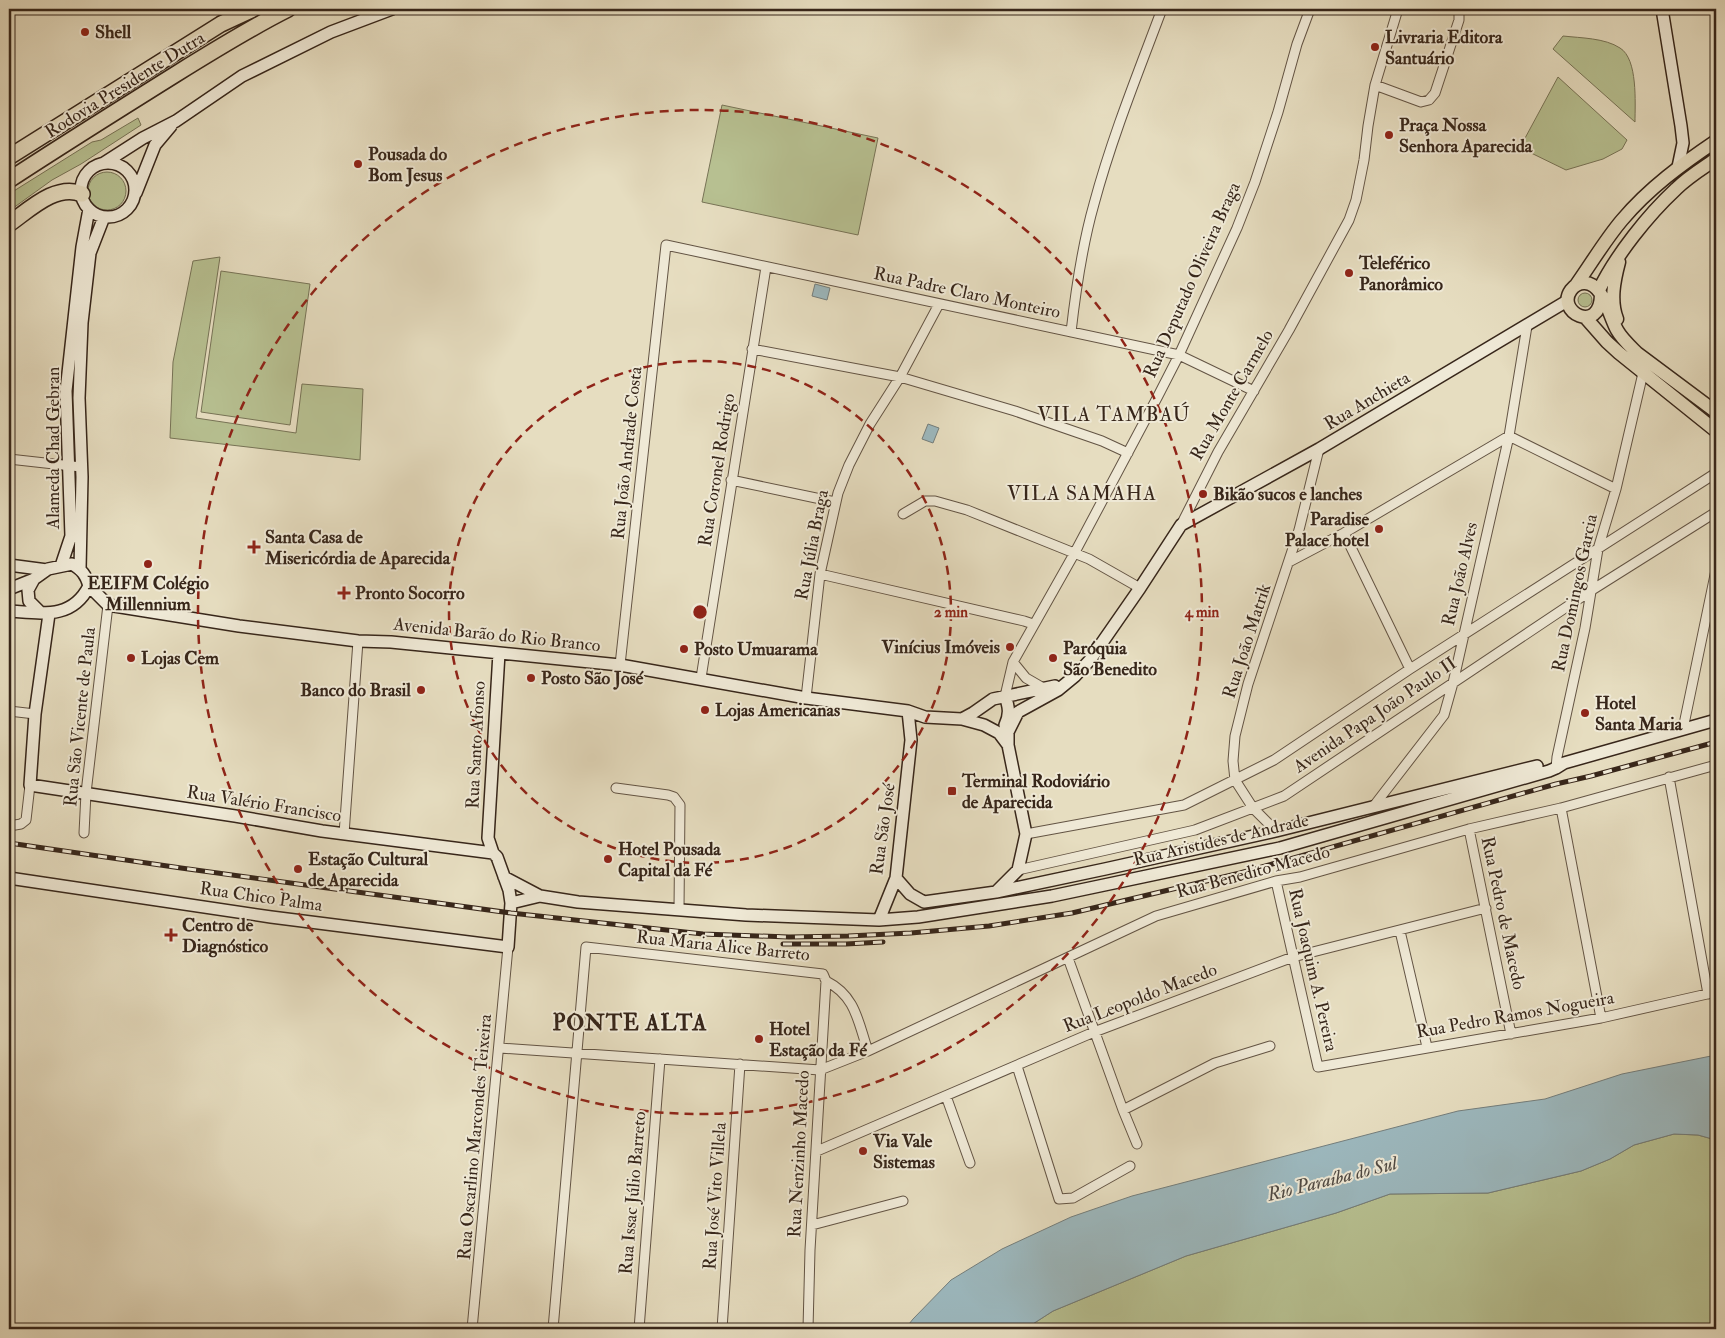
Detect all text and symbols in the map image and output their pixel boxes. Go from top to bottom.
place label: Shell [95,21,132,44]
street label: Rodovia Presidente Dutra [41,26,210,144]
marker: Shell [79,26,91,38]
place label: Livraria Editora Santuário [1385,26,1503,70]
marker: Livraria Editora Santuário [1369,41,1381,53]
place label: Praça Nossa Senhora Aparecida [1399,114,1533,158]
marker: Praça Nossa Senhora Aparecida [1383,129,1395,141]
place label: Pousada do Bom Jesus [368,143,447,187]
marker: Pousada do Bom Jesus [352,158,364,170]
street label: Rua Deputado Oliveira Braga [1138,178,1246,382]
place label: Teleférico Panorâmico [1358,252,1443,296]
street label: Rua Padre Claro Monteiro [872,262,1063,324]
marker: Teleférico Panorâmico [1343,267,1355,279]
street label: Rua Monte Carmelo [1185,325,1279,464]
street label: Rua João Andrade Costa [606,365,648,541]
street label: Rua Anchieta [1320,366,1415,436]
street label: Alameda Chad Gebran [42,367,65,530]
street label: Rua Coronel Rodrigo [694,391,741,548]
district label: VILA TAMBAÚ [1037,401,1191,427]
district label: VILA SAMAHA [1007,481,1157,506]
place label: Bikão sucos e lanches [1213,483,1362,506]
street label: Rua Júlia Braga [790,487,834,602]
marker: Bikão sucos e lanches [1197,488,1209,500]
place label: Paradise Palace hotel [1285,508,1369,552]
street label: Rua Domingos Garcia [1547,511,1603,674]
street label: Rua João Alves [1437,520,1483,628]
marker: Paradise Palace hotel [1373,523,1385,535]
place label: Santa Casa de Misericórdia de Aparecida [264,526,451,570]
marker: Santa Casa de Misericórdia de Aparecida [247,540,261,554]
marker: EEIFM Colégio Millennium [142,558,154,570]
place label: EEIFM Colégio Millennium [87,572,209,616]
street label: Rua João Matrik [1218,580,1276,701]
place label: Pronto Socorro [355,582,465,605]
marker: Pronto Socorro [337,586,351,600]
centre of rings [691,603,709,621]
text: 2 min [934,603,968,622]
text: 4 min [1184,603,1220,622]
street label: Avenida Barão do Rio Branco [391,613,602,657]
street label: Rua São Vicente de Paula [59,625,101,808]
place label: Vinícius Imóveis [881,636,1000,659]
place label: Paróquia São Benedito [1063,637,1157,681]
place label: Posto Umuarama [694,638,818,661]
marker: Vinícius Imóveis [1004,641,1016,653]
marker: Posto Umuarama [678,643,690,655]
place label: Lojas Cem [141,647,220,670]
marker: Lojas Cem [125,652,137,664]
marker: Paróquia São Benedito [1047,652,1059,664]
street label: Avenida Papa João Paulo II [1288,652,1461,779]
place label: Posto São José [541,667,644,690]
marker: Posto São José [525,672,537,684]
place label: Banco do Brasil [300,679,411,702]
street label: Rua Santo Afonso [461,680,491,809]
marker: Banco do Brasil [415,684,427,696]
place label: Hotel Santa Maria [1595,692,1683,736]
place label: Lojas Americanas [715,699,840,722]
marker: Lojas Americanas [699,704,711,716]
marker: Hotel Santa Maria [1579,707,1591,719]
place label: Terminal Rodoviário de Aparecida [961,770,1110,814]
street label: Rua Valério Francisco [185,780,343,828]
street label: Rua São José [865,781,901,876]
marker: Terminal Rodoviário de Aparecida [946,785,958,797]
street label: Rua Aristides de Andrade [1131,809,1311,871]
street label: Rua Pedro de Macedo [1476,834,1531,992]
place label: Hotel Pousada Capital da Fé [618,838,721,882]
street label: Rua Benedito Macedo [1174,840,1333,904]
place label: Estação Cultural de Aparecida [308,848,429,892]
marker: Hotel Pousada Capital da Fé [602,853,614,865]
marker: Estação Cultural de Aparecida [292,863,304,875]
street label: Rua Chico Palma [198,877,324,917]
street label: Rua Joaquim A. Pereira [1283,886,1343,1054]
place label: Centro de Diagnóstico [182,914,269,958]
street label: Rua Maria Alice Barreto [635,925,811,967]
marker: Centro de Diagnóstico [164,928,178,942]
street label: Rua Leopoldo Macedo [1060,958,1221,1038]
street label: Rua Pedro Ramos Nogueira [1414,986,1616,1044]
district label: PONTE ALTA [552,1009,708,1037]
street label: Rua Oscarlino Marcondes Teixeira [453,1012,497,1261]
place label: Hotel Estação da Fé [769,1018,867,1062]
marker: Hotel Estação da Fé [753,1033,765,1045]
street label: Rua Nenzinho Macedo [783,1069,815,1238]
street label: Rua Issac Júlio Barreto [614,1110,652,1276]
street label: Rua José Vito Villela [698,1121,732,1271]
place label: Via Vale Sistemas [872,1130,935,1174]
marker: Via Vale Sistemas [857,1145,869,1157]
water label: Rio Paraíba do Sul [1264,1151,1401,1207]

